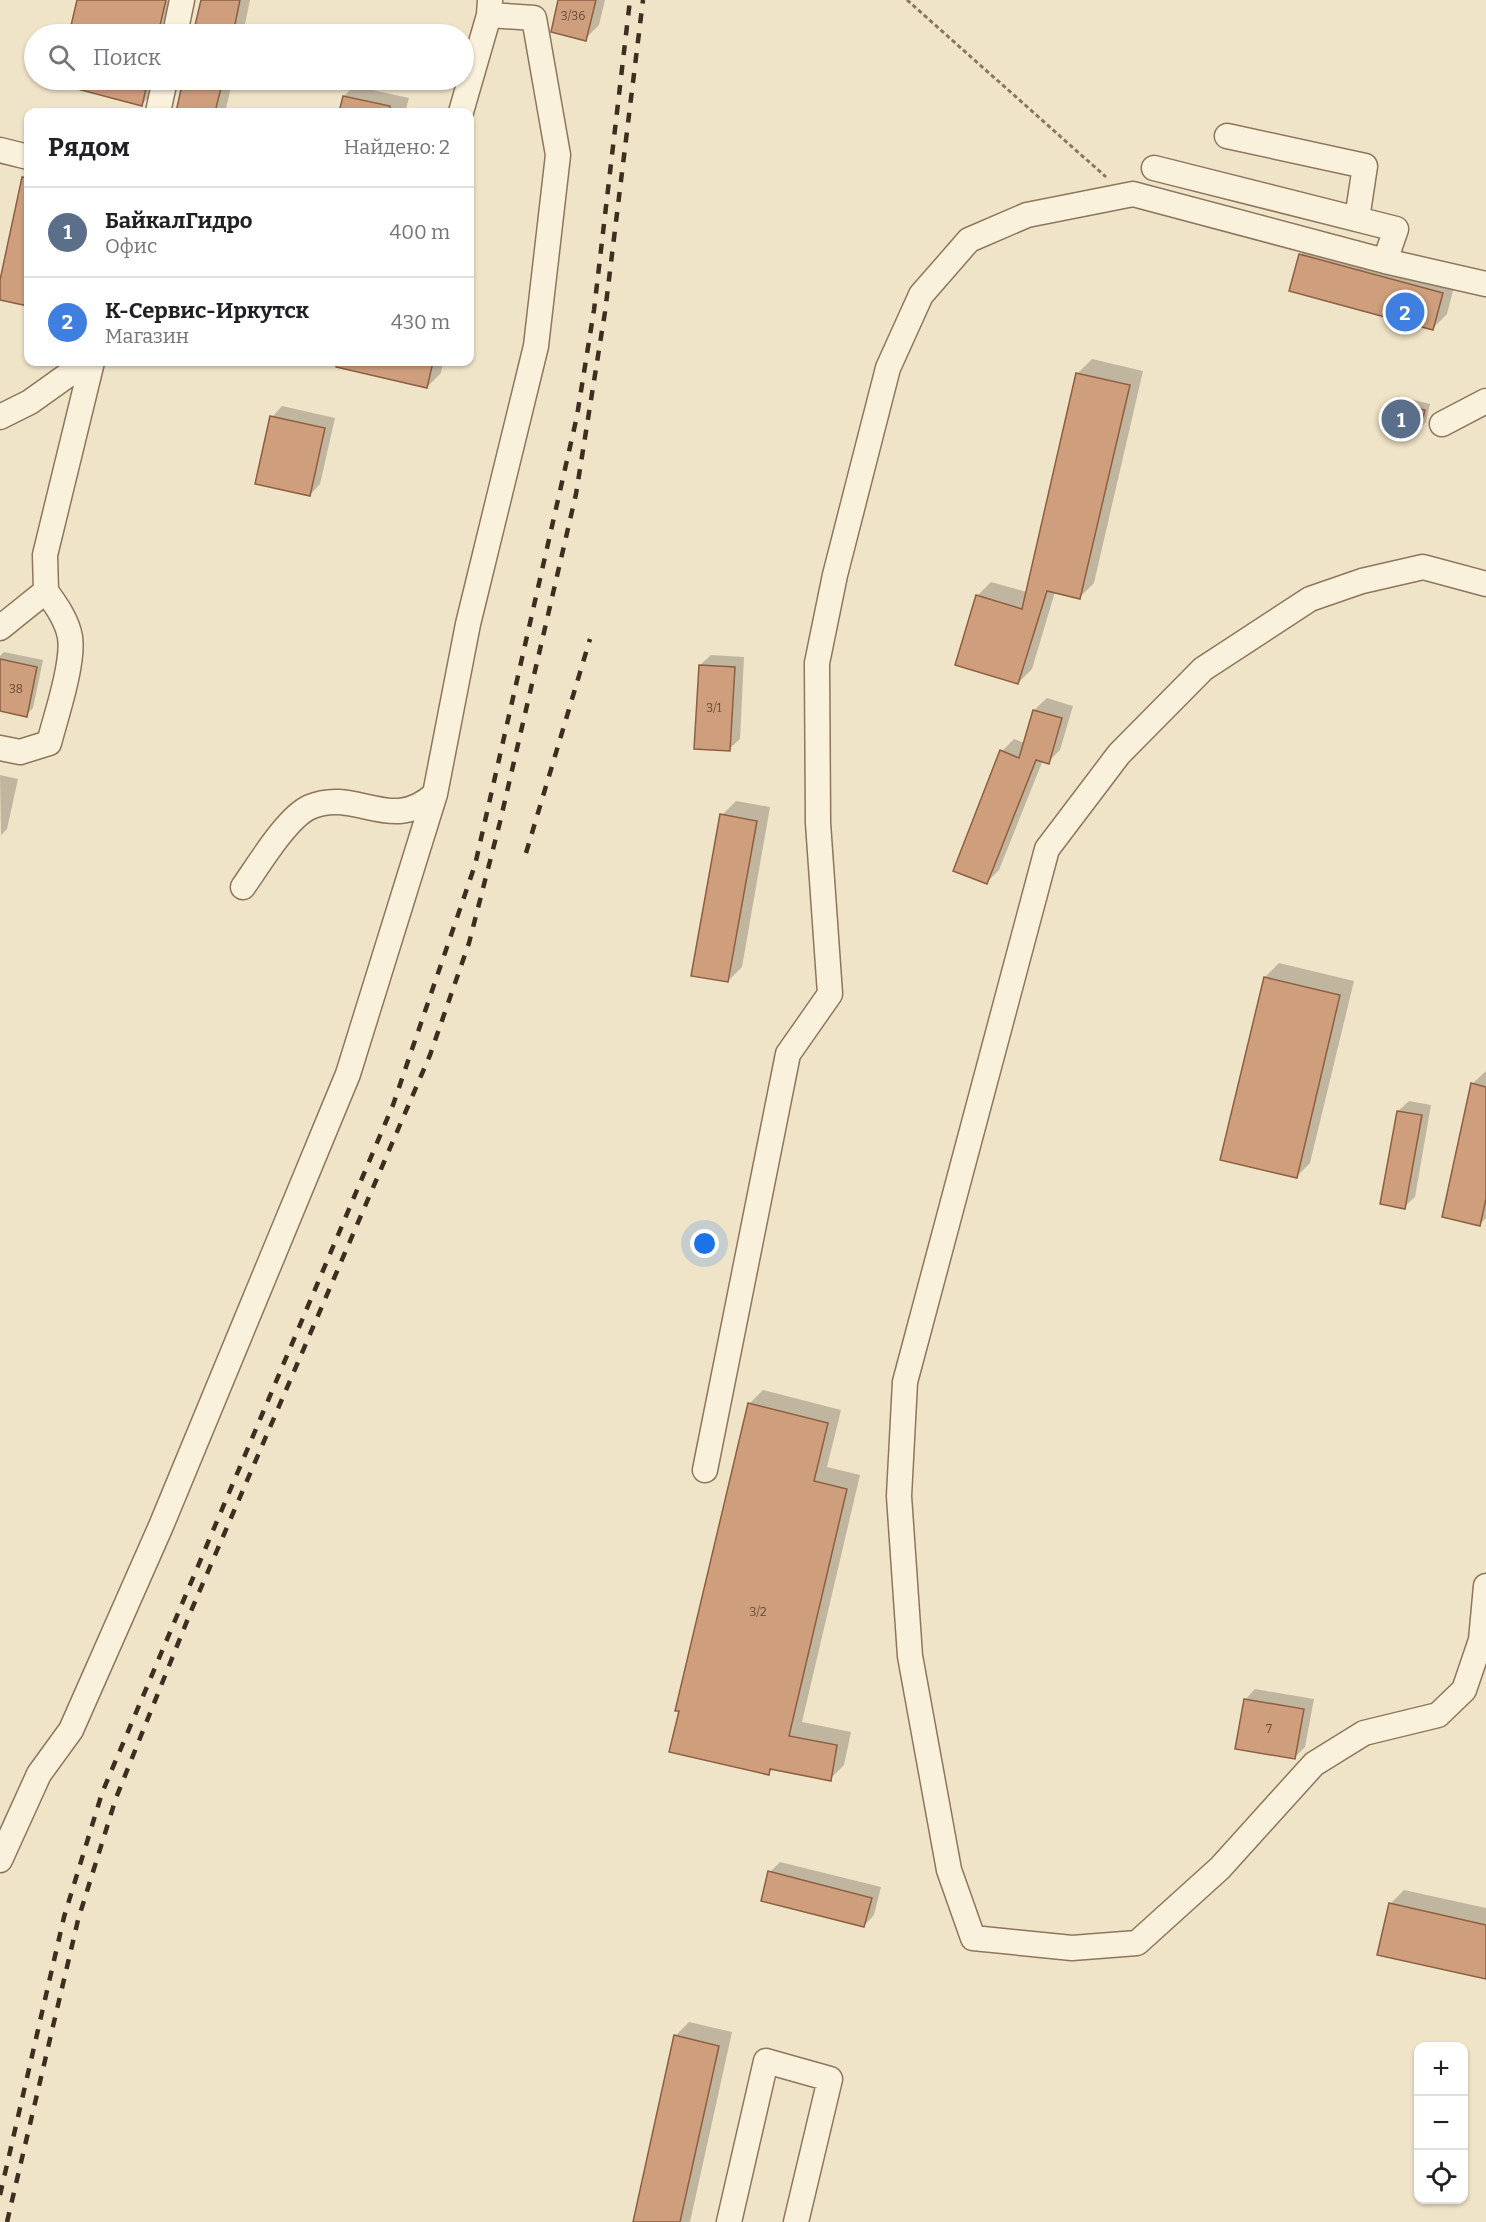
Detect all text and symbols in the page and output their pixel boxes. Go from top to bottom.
house number: 3/36 [561,9,585,23]
search box [24,24,474,90]
icon: search [45,41,78,74]
text: Поиск [93,44,161,71]
text: Рядом [48,132,130,163]
text: Найдено: 2 [344,135,450,159]
text: БайкалГидро [105,207,253,234]
text: 1 [63,220,72,244]
text: 400 m [390,220,450,244]
text: Офис [105,234,157,258]
pin: 2 [1386,290,1424,334]
text: К-Сервис-Иркутск [105,297,309,324]
text: 2 [62,310,73,334]
text: 430 m [391,310,450,334]
text: Магазин [105,324,189,348]
pin: 1 [1382,396,1420,442]
house number: 38 [9,682,23,696]
house number: 3/1 [706,701,722,715]
your location [690,1229,719,1258]
house number: 3/2 [749,1605,767,1619]
house number: 7 [1266,1722,1272,1736]
map controls [1414,2042,1468,2204]
button: + [1414,2042,1468,2096]
button: − [1414,2096,1468,2150]
button: locate [1414,2150,1468,2204]

